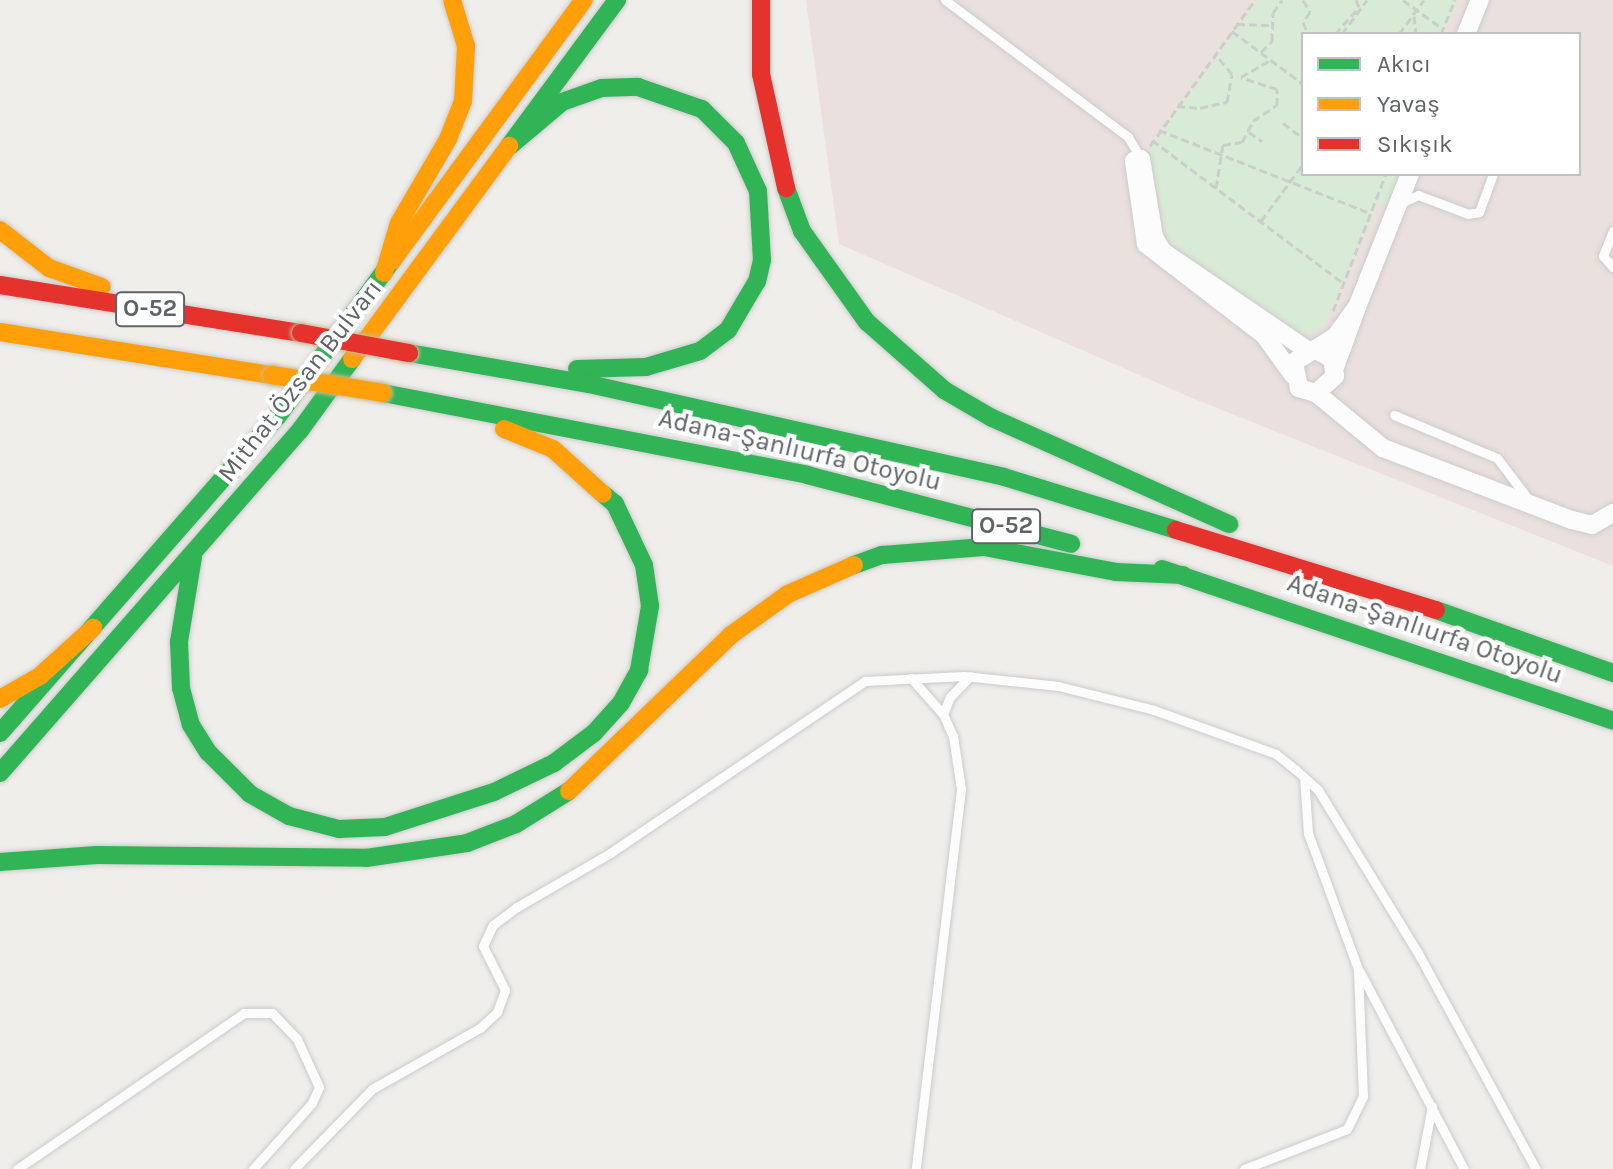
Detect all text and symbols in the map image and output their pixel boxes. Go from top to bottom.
legend [1301,32,1581,176]
text: Akıcı [1377,50,1431,78]
text: Yavaş [1377,90,1440,118]
text: Sıkışık [1377,130,1453,158]
street label: Mithat Özsan Bulvarı [211,274,389,488]
road number: O-52 [114,289,186,329]
street label: Adana-Şanlıurfa Otoyolu [656,402,944,498]
road number: O-52 [970,506,1042,546]
street label: Adana-Şanlıurfa Otoyolu [1283,567,1567,691]

